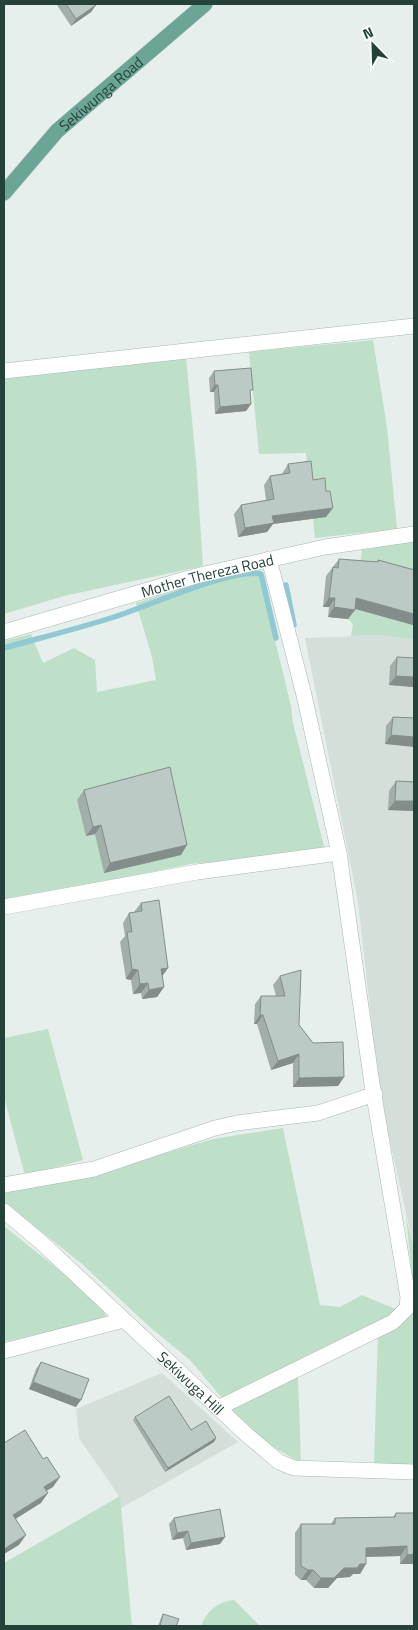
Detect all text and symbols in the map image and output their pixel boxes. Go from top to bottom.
north arrow [348,20,398,70]
text: N [359,21,376,44]
street label: Sekiwunga Road [53,51,148,136]
street label: Mother Thereza Road [138,547,276,603]
street label: Sekiwuga Hill [152,1345,230,1420]

